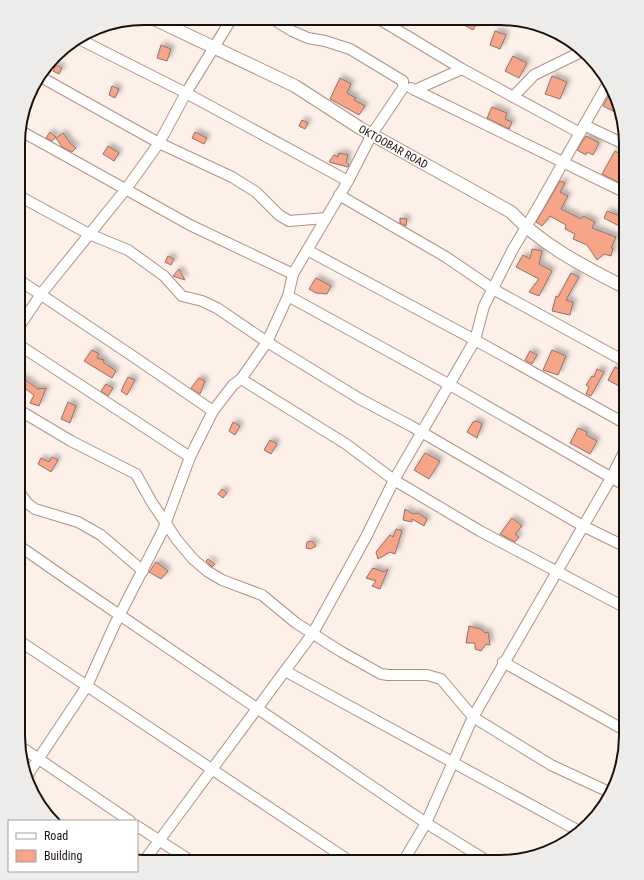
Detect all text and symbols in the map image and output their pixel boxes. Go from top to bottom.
street label: OKTOOBAR ROAD [356,123,430,171]
legend [8,820,138,872]
text: Road [44,829,68,843]
text: Building [44,849,82,863]

